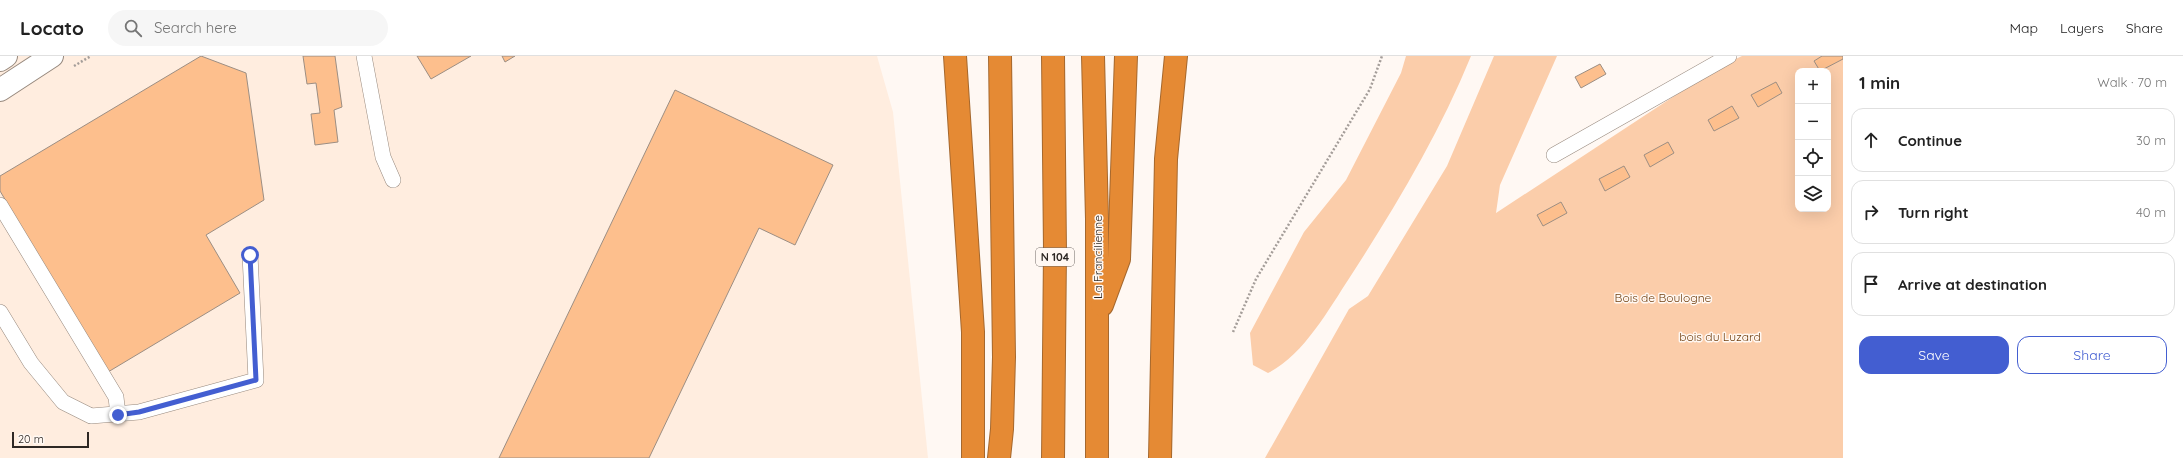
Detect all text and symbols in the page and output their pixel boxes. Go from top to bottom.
search box [108,10,388,46]
text: Locato [20,16,84,40]
icon: search [122,17,144,39]
text: Search here [154,18,237,37]
text: Map [2009,19,2038,37]
text: Layers [2060,19,2104,37]
text: Share [2126,19,2163,37]
map controls [1795,68,1831,212]
button: + [1795,68,1831,104]
text: 1 min [1859,72,1900,93]
text: Walk · 70 m [2097,74,2167,90]
button: − [1795,104,1831,140]
icon: ahead [1860,129,1882,151]
text: Continue [1898,131,1962,150]
text: 30 m [2136,132,2166,148]
button: locate [1795,140,1831,176]
button: layers [1795,176,1831,212]
icon: right [1860,201,1882,223]
text: Turn right [1898,203,1969,222]
text: 40 m [2136,204,2166,220]
street label: La Francilienne [1090,215,1105,299]
route start [241,246,259,264]
road number: N 104 [1036,248,1074,266]
icon: arrive [1860,273,1882,295]
text: Arrive at destination [1898,275,2047,294]
park label: Bois de Boulogne [1615,290,1712,305]
park label: bois du Luzard [1679,329,1761,344]
button: Save [1859,336,2009,374]
button: Share [2017,336,2167,374]
route end [109,406,127,424]
scale bar [12,430,89,449]
text: 20 m [18,432,44,446]

